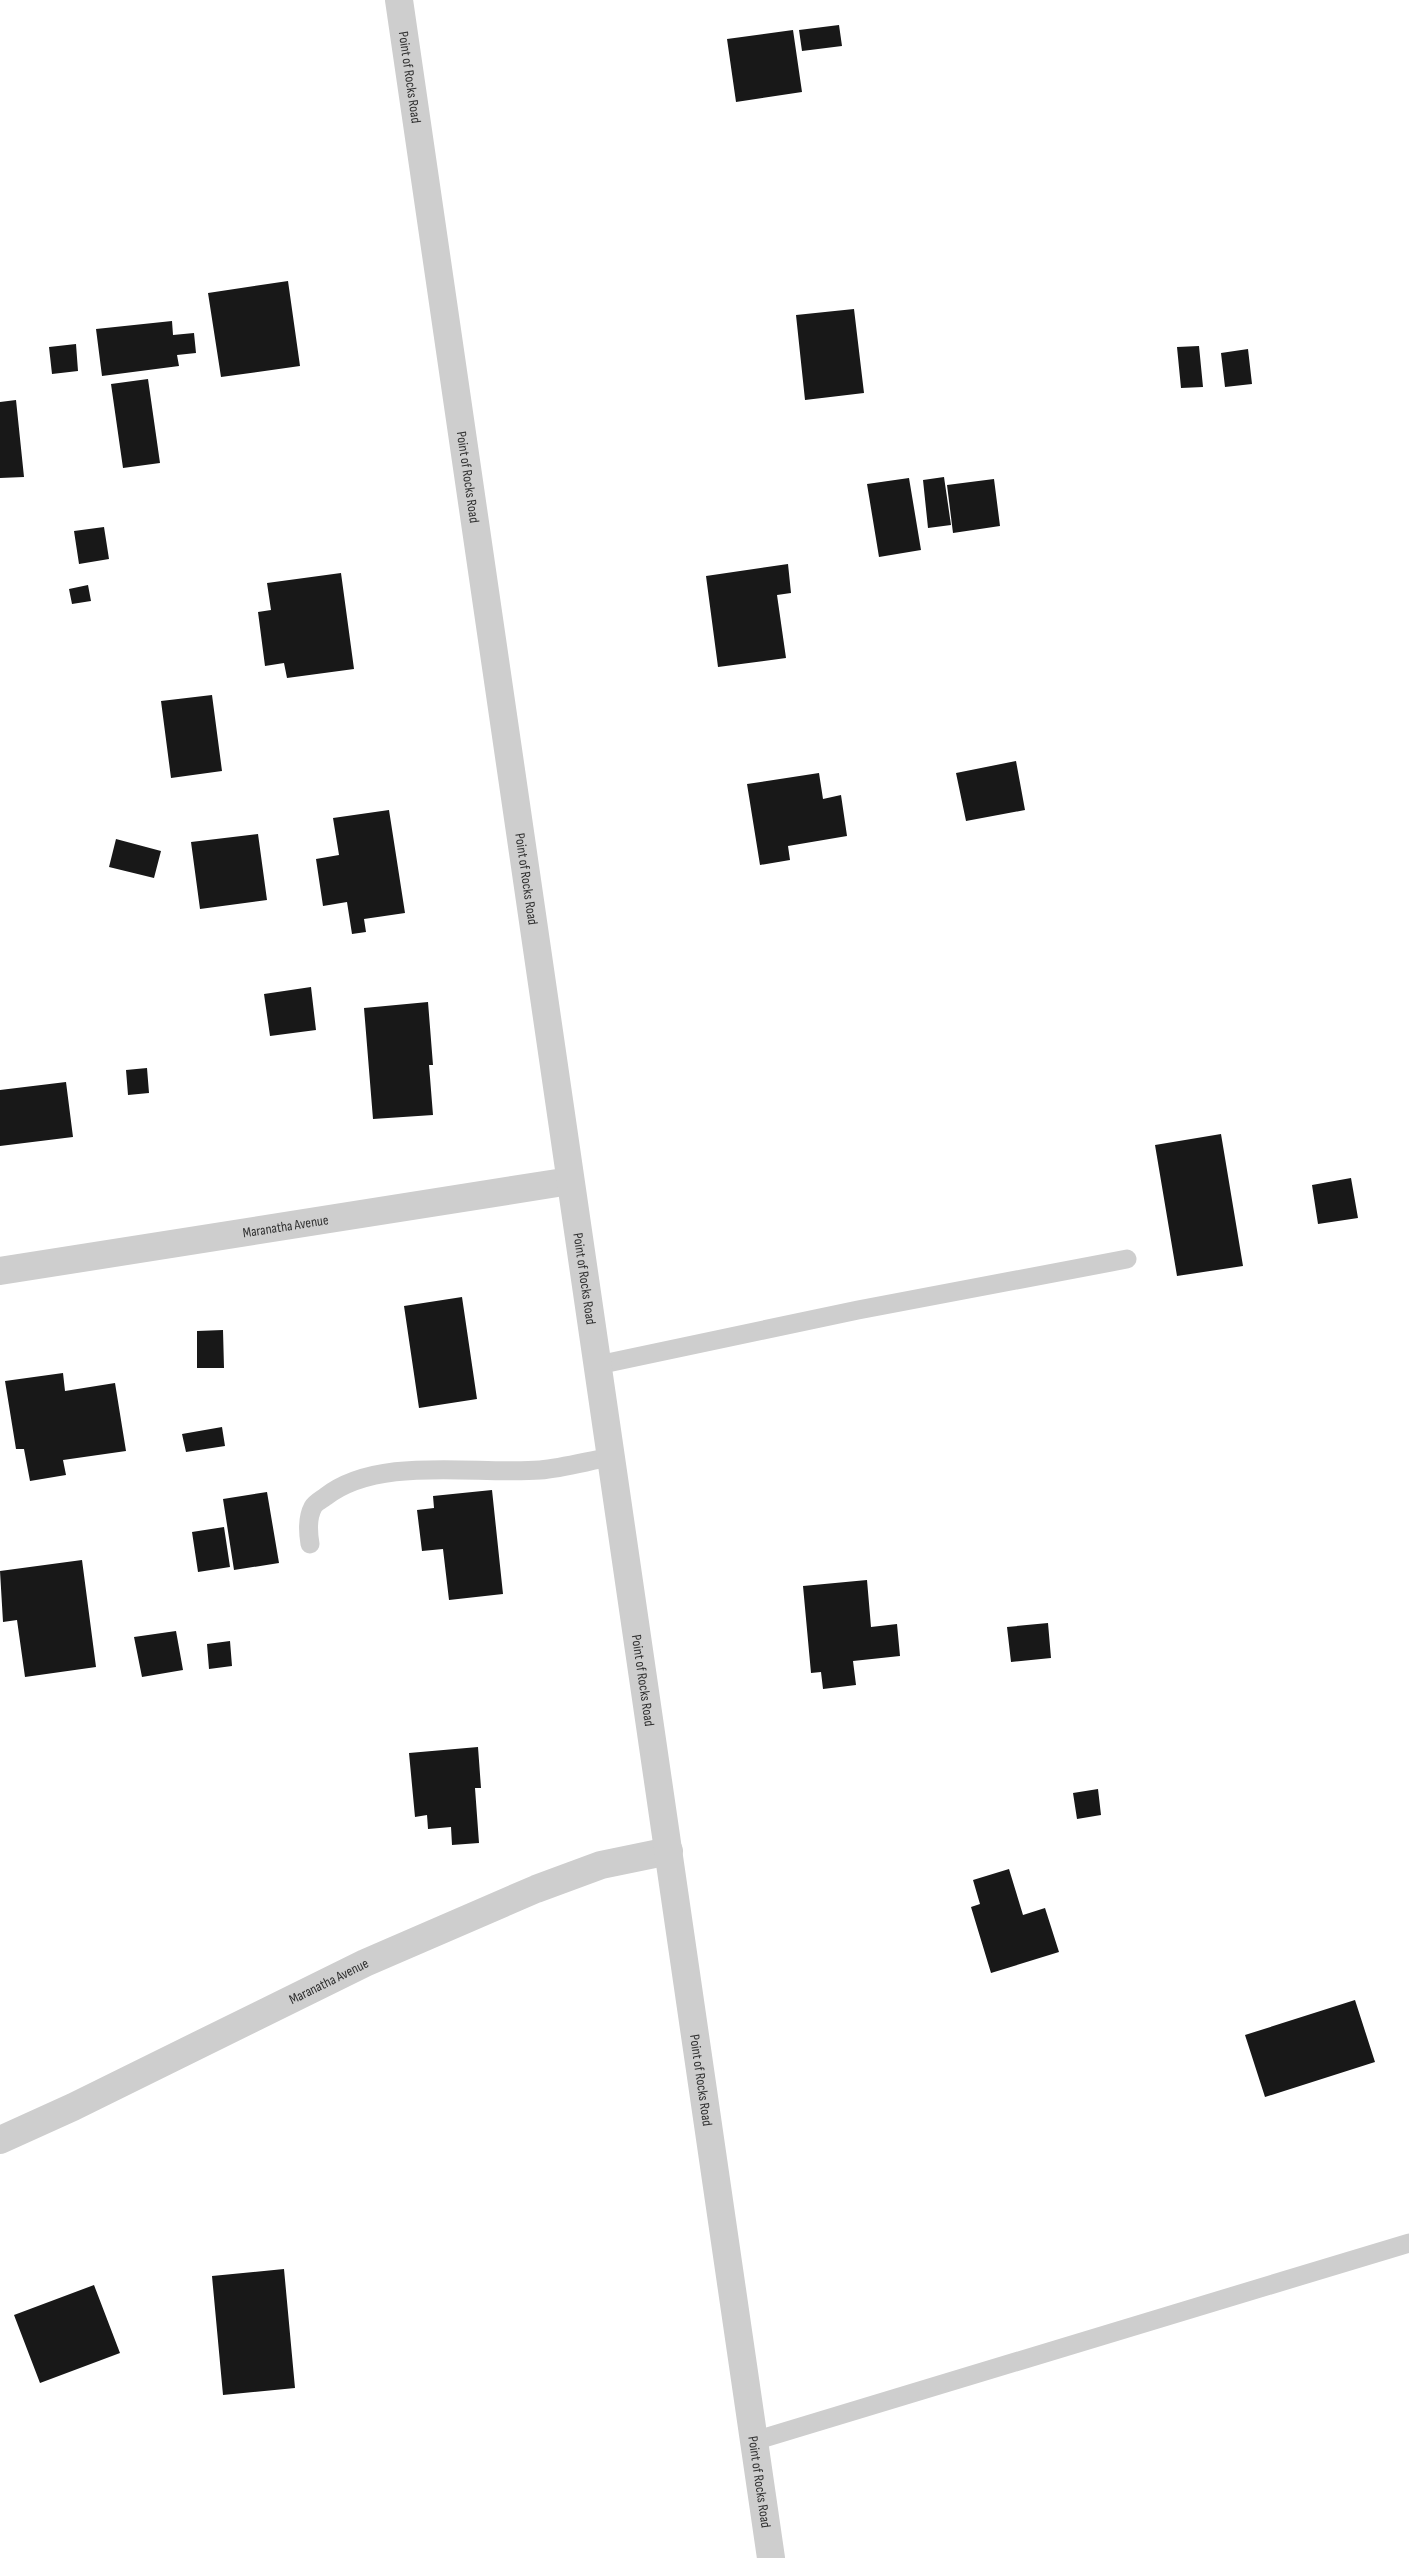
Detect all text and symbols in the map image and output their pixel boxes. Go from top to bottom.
street label: Point of Rocks Road [395,30,425,124]
street label: Point of Rocks Road [453,430,483,524]
street label: Point of Rocks Road [512,832,542,926]
street label: Maranatha Avenue [241,1211,330,1241]
street label: Point of Rocks Road [570,1232,600,1326]
street label: Point of Rocks Road [628,1633,658,1727]
street label: Maranatha Avenue [286,1954,371,2008]
street label: Point of Rocks Road [686,2033,717,2127]
street label: Point of Rocks Road [745,2435,775,2529]

